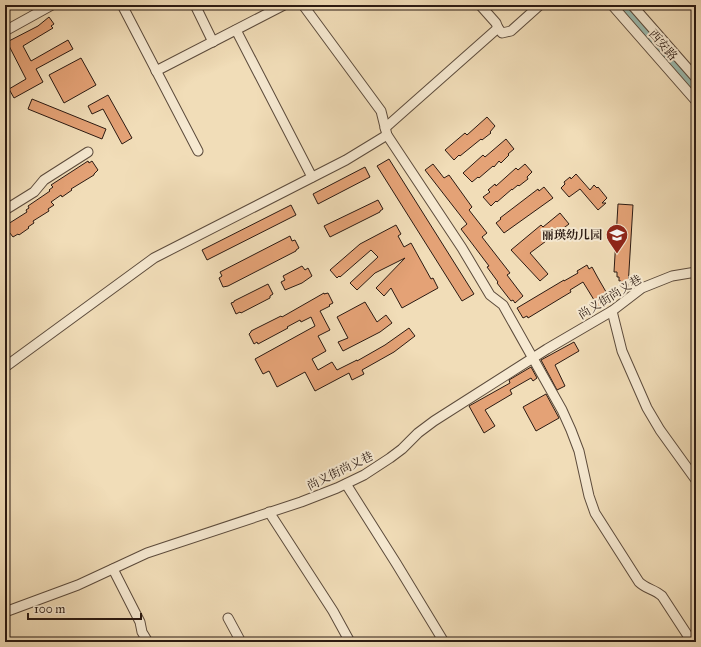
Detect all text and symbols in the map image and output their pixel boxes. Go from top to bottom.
street label: 西安路 [646,27,680,63]
school or university icon: 丽瑛幼儿园 [604,222,630,255]
place label: 丽瑛幼儿园 [542,228,602,242]
street label: 尚义街尚义巷 [576,272,644,322]
street label: 尚义街尚义巷 [305,449,375,493]
scale bar [28,595,141,621]
text: 100 m [34,602,65,616]

